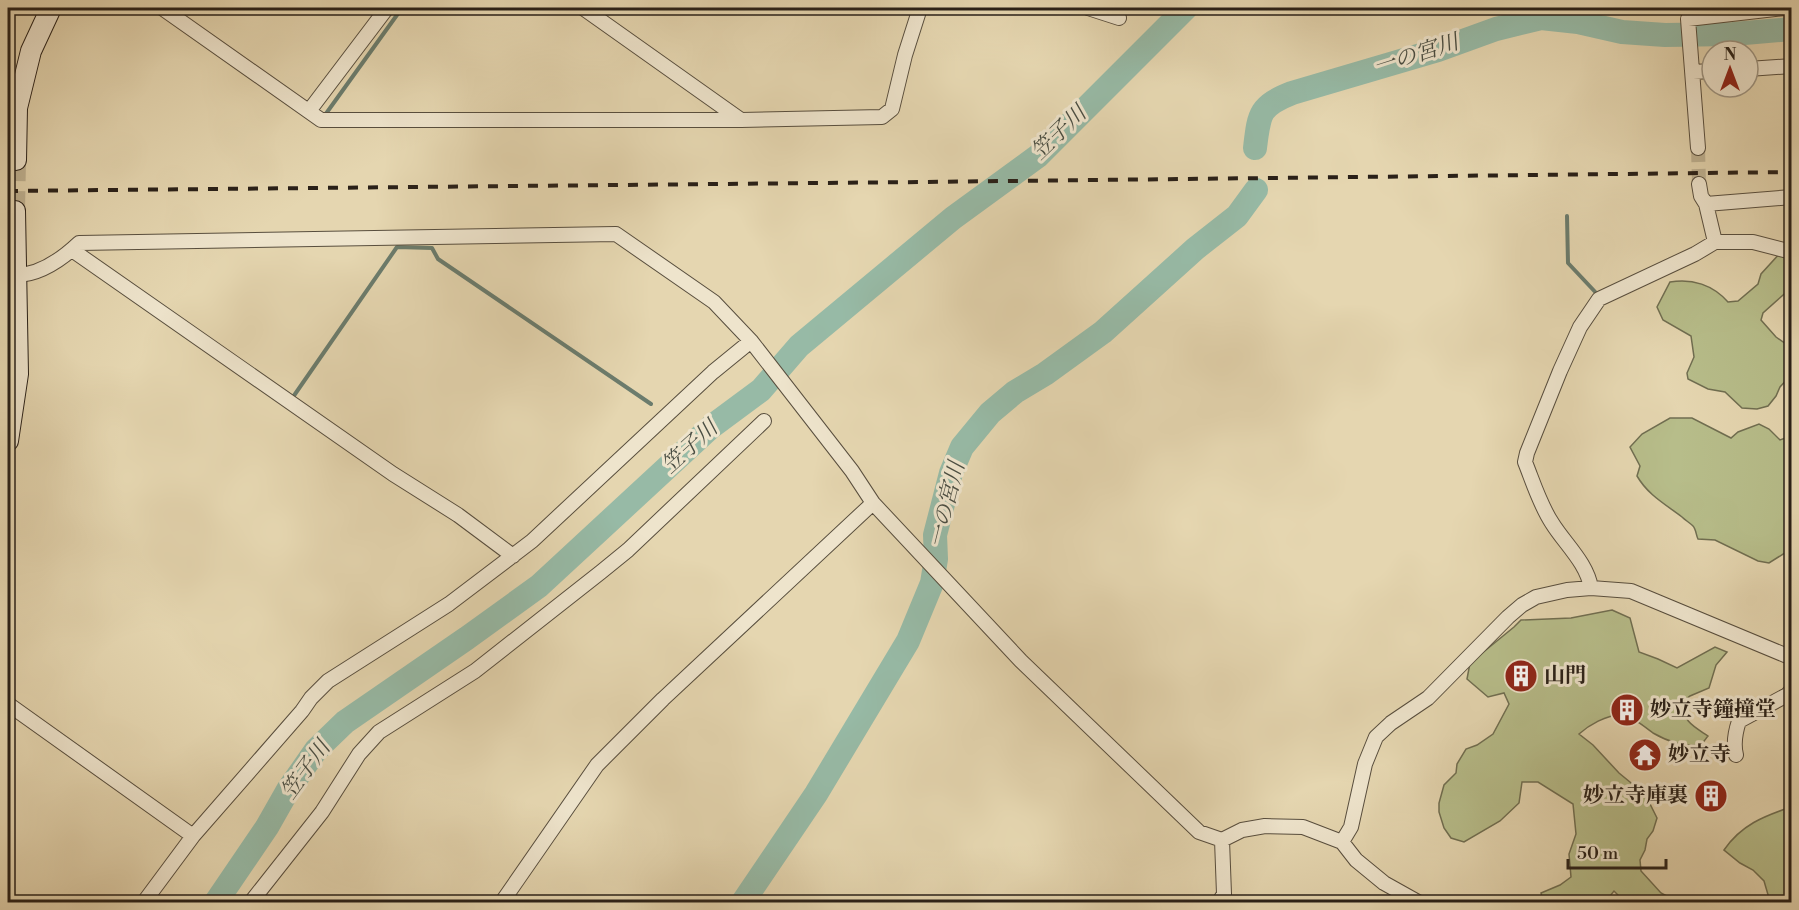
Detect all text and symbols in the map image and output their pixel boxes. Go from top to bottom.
water label: 一の宮川 [1370,28,1464,81]
north arrow [1700,39,1760,99]
text: N [1724,45,1737,65]
water label: 笠子川 [1026,99,1094,166]
water label: 笠子川 [656,414,725,479]
water label: 一の宮川 [923,457,971,551]
building icon: 山門 [1503,658,1539,694]
place label: 山門 [1544,663,1586,689]
building icon: 妙立寺鐘撞堂 [1609,692,1645,728]
place label: 妙立寺鐘撞堂 [1650,697,1776,723]
water label: 笠子川 [276,734,337,805]
temple icon: 妙立寺 [1627,737,1663,773]
place label: 妙立寺 [1668,742,1731,768]
building icon: 妙立寺庫裏 [1693,778,1729,814]
place label: 妙立寺庫裏 [1583,783,1688,809]
scale bar [1568,832,1666,870]
text: 50 m [1577,842,1619,865]

